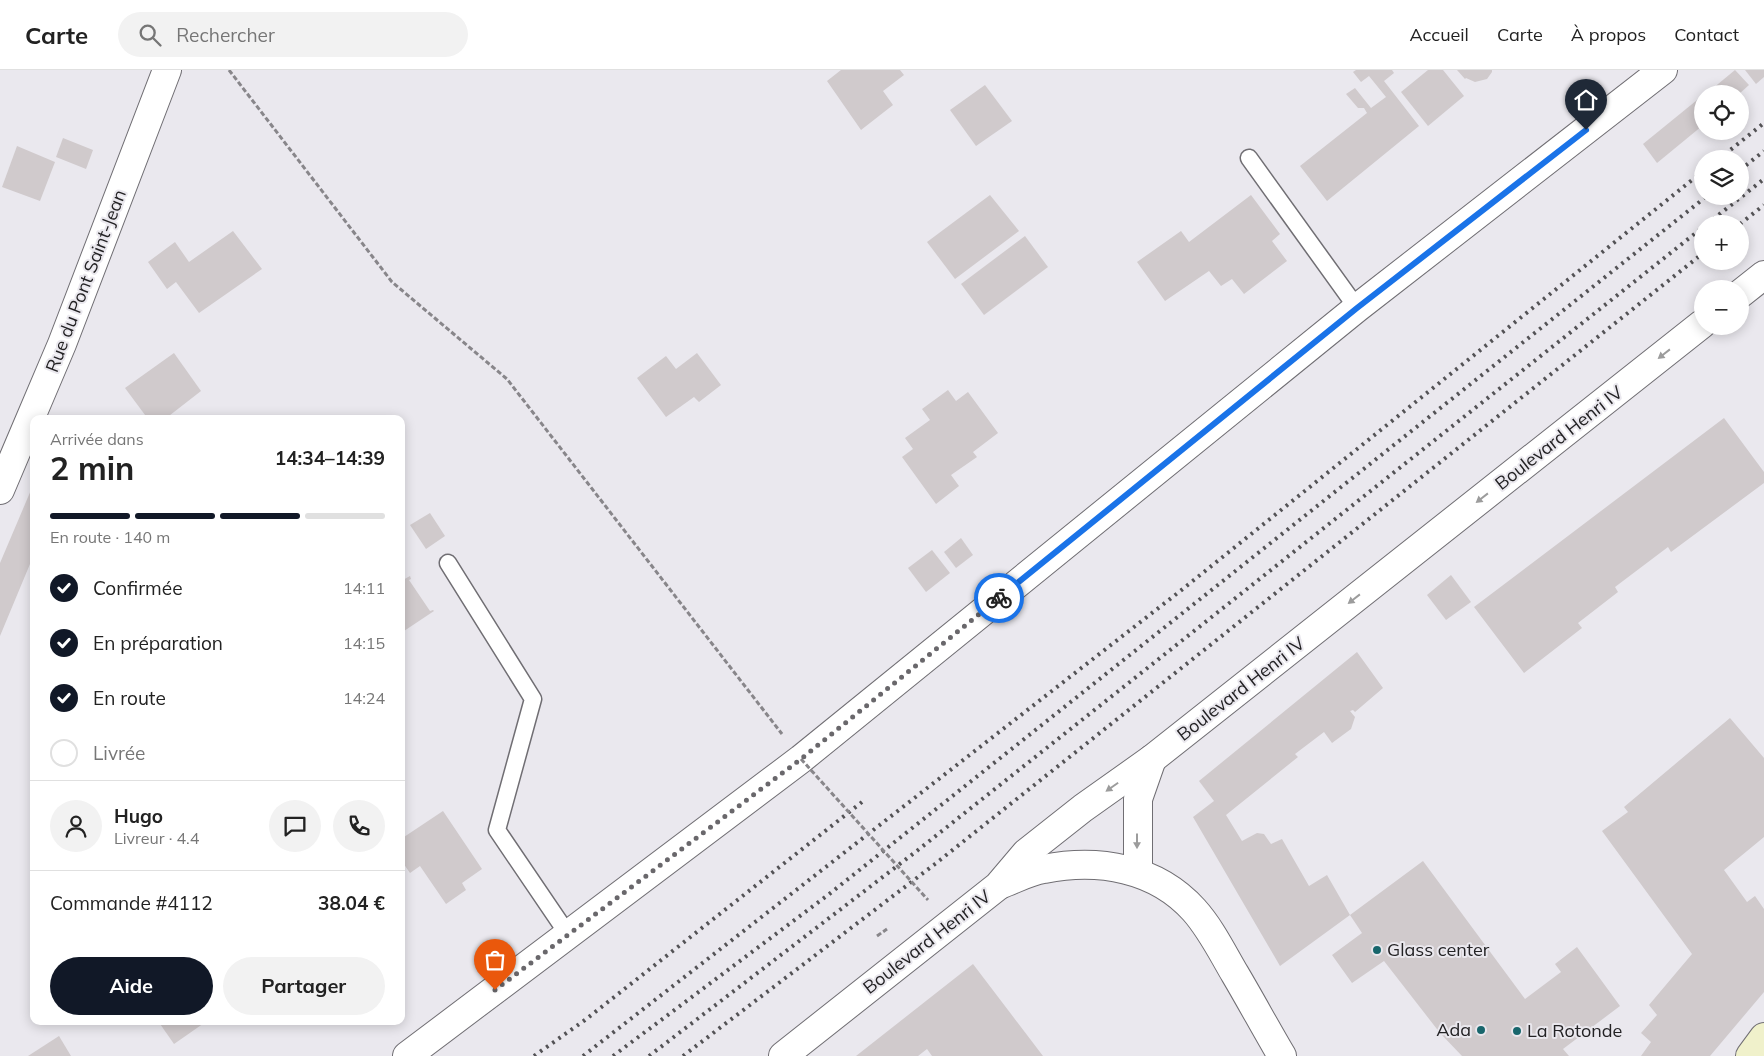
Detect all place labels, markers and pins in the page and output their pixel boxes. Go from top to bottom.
pin [1565,79,1607,130]
place label: Glass center [1387,938,1490,961]
pin [474,939,516,990]
marker: Glass center [1371,944,1383,956]
place label: Ada [1436,1018,1471,1041]
place label: La Rotonde [1527,1019,1622,1042]
marker: Ada [1475,1024,1487,1036]
marker: La Rotonde [1511,1025,1523,1037]

